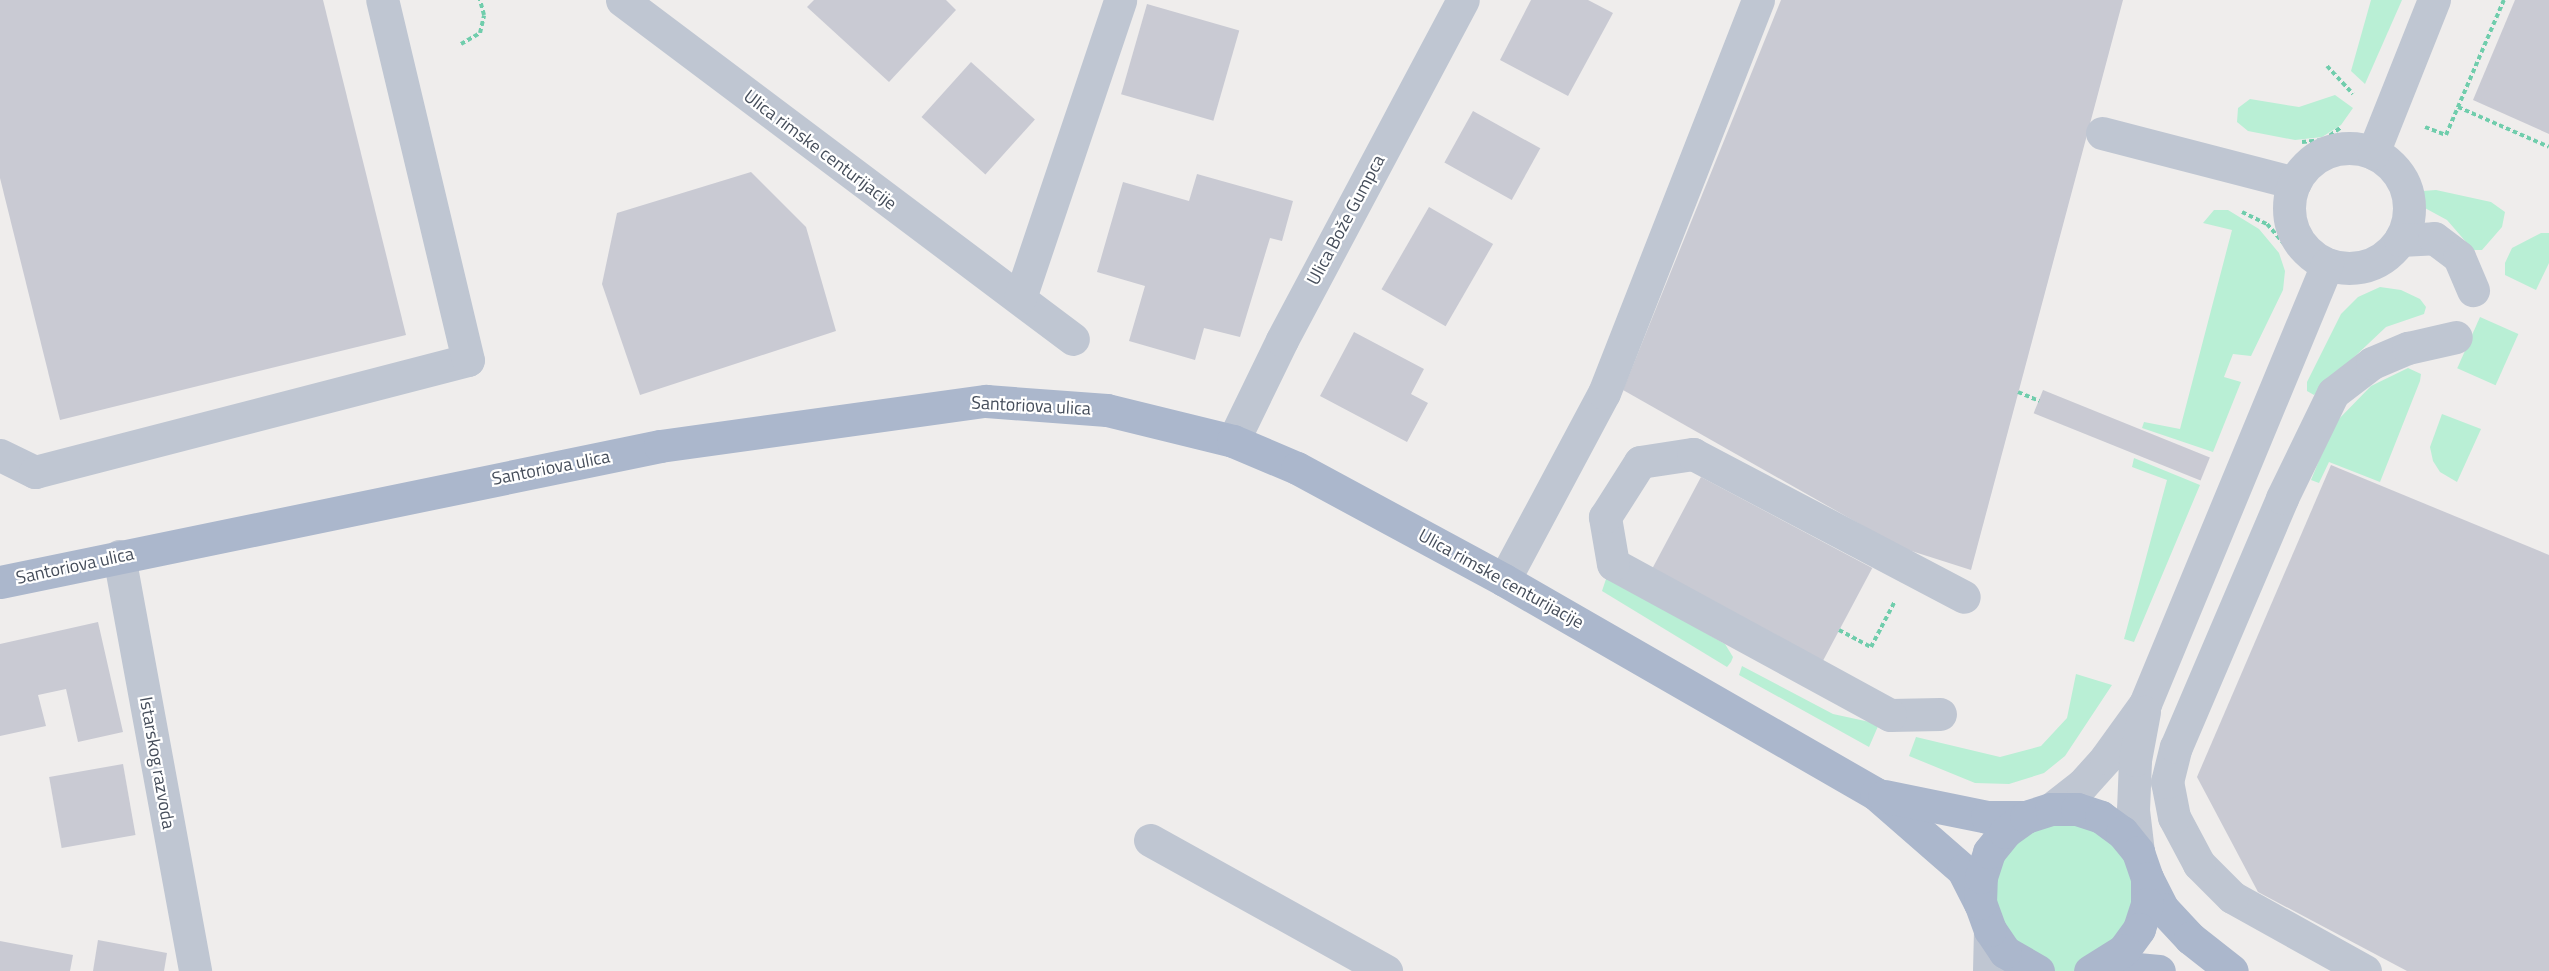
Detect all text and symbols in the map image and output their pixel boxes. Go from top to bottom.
street label: Ulica rimske centurijacije [739,85,901,215]
street label: Ulica Bože Gumpca [1303,151,1389,289]
street label: Santoriova ulica [971,392,1091,420]
street label: Santoriova ulica [490,446,612,490]
street label: Ulica rimske centurijacije [1415,525,1587,633]
street label: Santoriova ulica [14,543,136,589]
street label: Istarskog razvoda [135,695,179,831]

